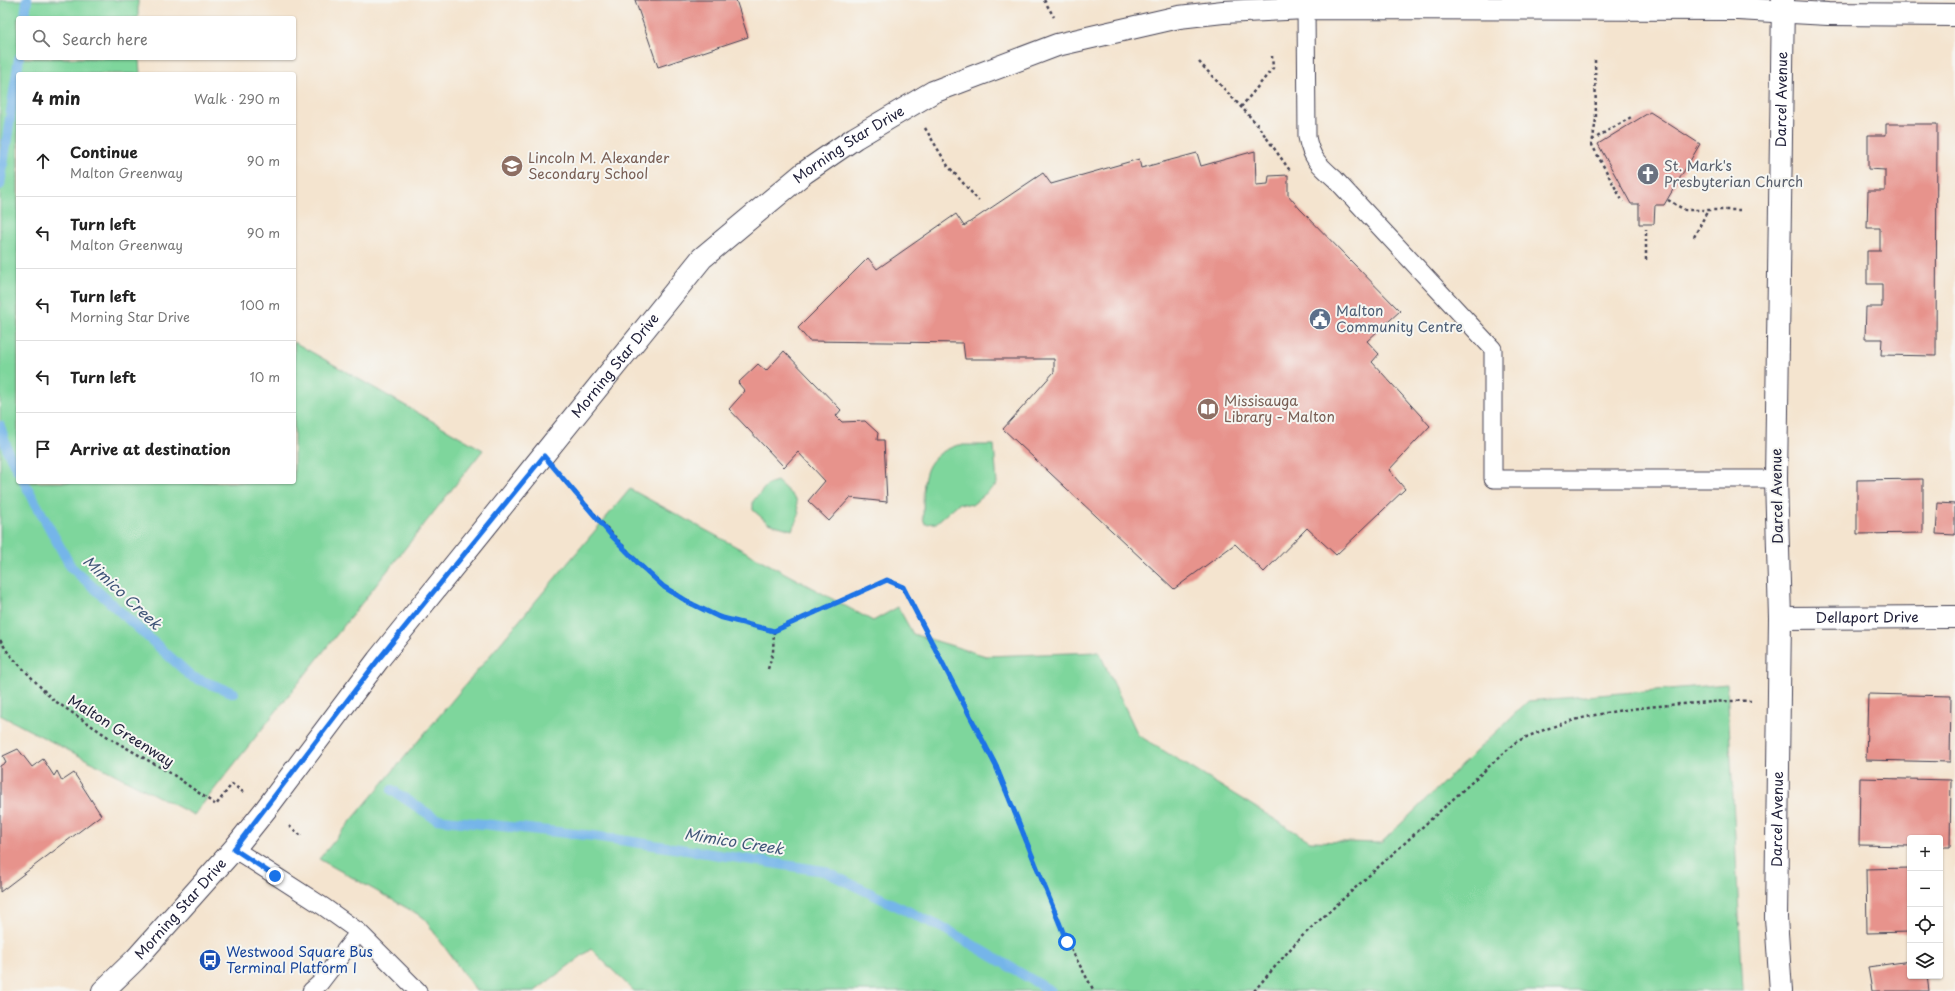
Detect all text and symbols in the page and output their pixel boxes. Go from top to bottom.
search box [16,16,296,60]
icon: search [30,27,52,49]
text: Search here [62,27,148,50]
street label: Darcel Avenue [1770,51,1792,147]
text: 4 min [32,85,80,111]
text: Walk · 290 m [194,89,280,108]
street label: Morning Star Drive [788,100,908,188]
text: Continue [70,140,138,163]
place label: Lincoln M. Alexander Secondary School [528,147,670,184]
icon: ahead [32,150,54,172]
text: 90 m [247,151,280,170]
school or university icon: Lincoln M. Alexander Secondary School [499,153,525,179]
place label: St. Mark's Presbyterian Church [1664,155,1803,192]
church icon: St. Mark's Presbyterian Church [1635,161,1661,187]
text: Malton Greenway [70,163,183,182]
text: Turn left [70,212,136,235]
icon: left [32,222,54,244]
text: 90 m [247,223,280,242]
text: Malton Greenway [70,235,183,254]
text: Turn left [70,284,136,307]
icon: left [32,294,54,316]
text: 100 m [240,295,280,314]
place label: Malton Community Centre [1336,300,1463,337]
public building icon: Malton Community Centre [1307,306,1333,332]
text: Morning Star Drive [70,307,190,326]
street label: Morning Star Drive [566,308,664,422]
text: Turn left [70,365,136,388]
icon: left [32,366,54,388]
text: 10 m [250,367,280,386]
place label: Missisauga Library - Malton [1224,390,1335,427]
library icon: Missisauga Library - Malton [1195,396,1221,422]
text: Arrive at destination [70,437,231,460]
icon: arrive [32,438,54,460]
street label: Darcel Avenue [1765,448,1788,544]
water label: Mimico Creek [79,549,168,635]
street label: Dellaport Drive [1815,606,1919,628]
street label: Malton Greenway [64,689,178,772]
street label: Darcel Avenue [1766,771,1788,867]
water label: Mimico Creek [683,821,786,860]
map controls [1907,835,1943,979]
button: + [1907,835,1943,871]
street label: Morning Star Drive [129,853,231,964]
route end [266,867,284,885]
button: − [1907,871,1943,907]
button: locate [1907,907,1943,943]
route start [1058,933,1076,951]
place label: Westwood Square Bus Terminal Platform I [226,941,373,978]
button: layers [1907,943,1943,979]
bus stop icon: Westwood Square Bus Terminal Platform I [197,947,223,973]

